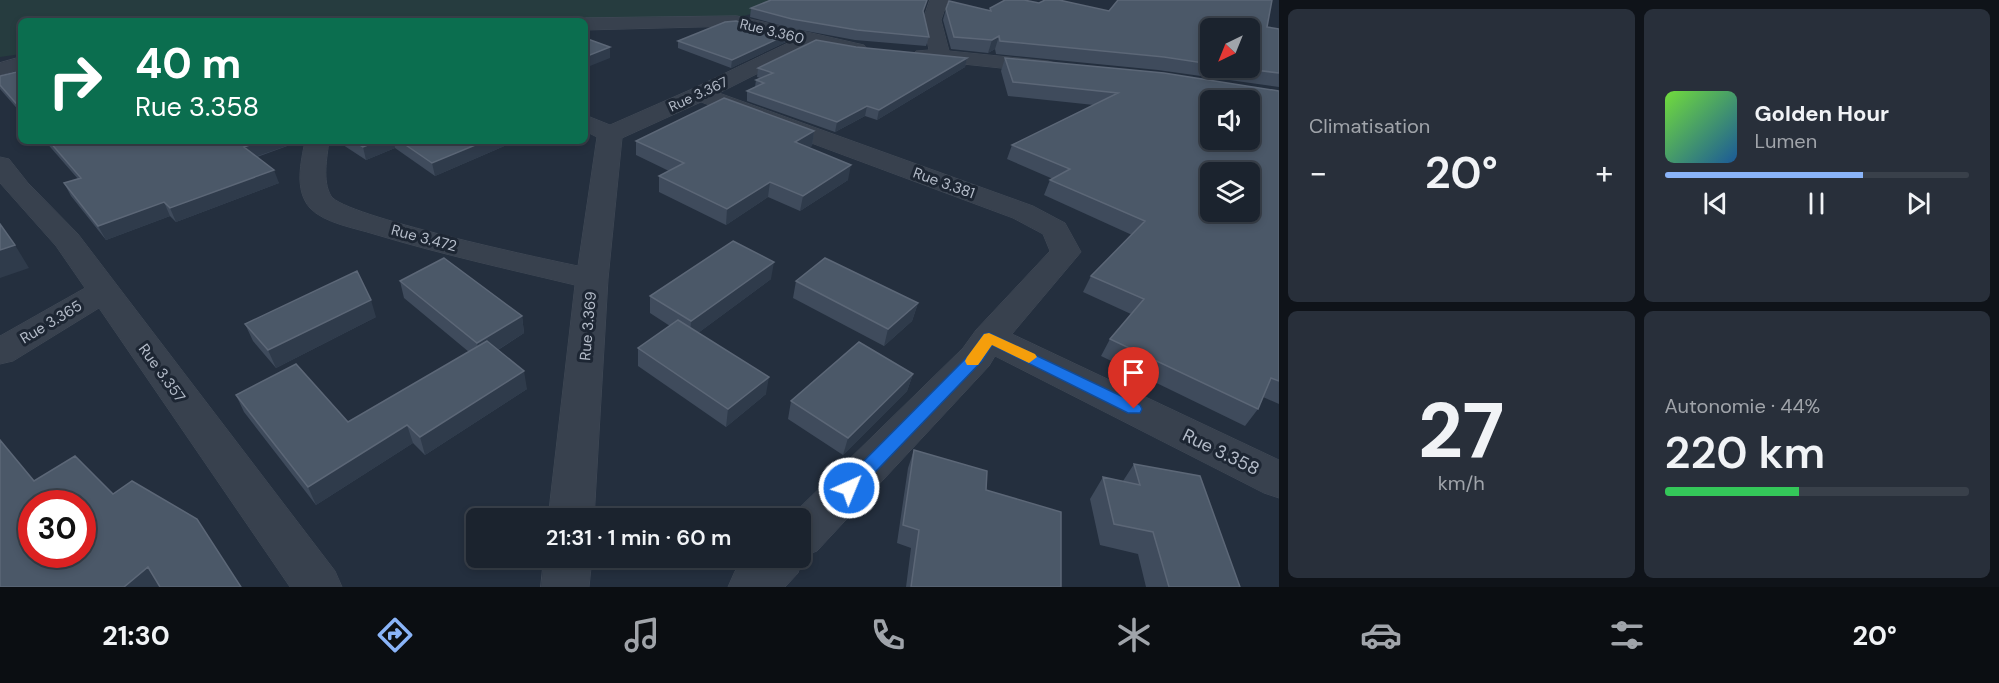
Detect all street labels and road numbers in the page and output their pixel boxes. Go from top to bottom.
street label: Rue 3.360 [738,14,806,48]
street label: Rue 3.367 [666,72,730,116]
street label: Rue 3.381 [910,163,978,203]
street label: Rue 3.472 [389,220,459,256]
street label: Rue 3.369 [575,291,601,361]
street label: Rue 3.365 [16,296,86,348]
street label: Rue 3.357 [134,340,190,406]
street label: Rue 3.358 [1179,423,1263,481]

